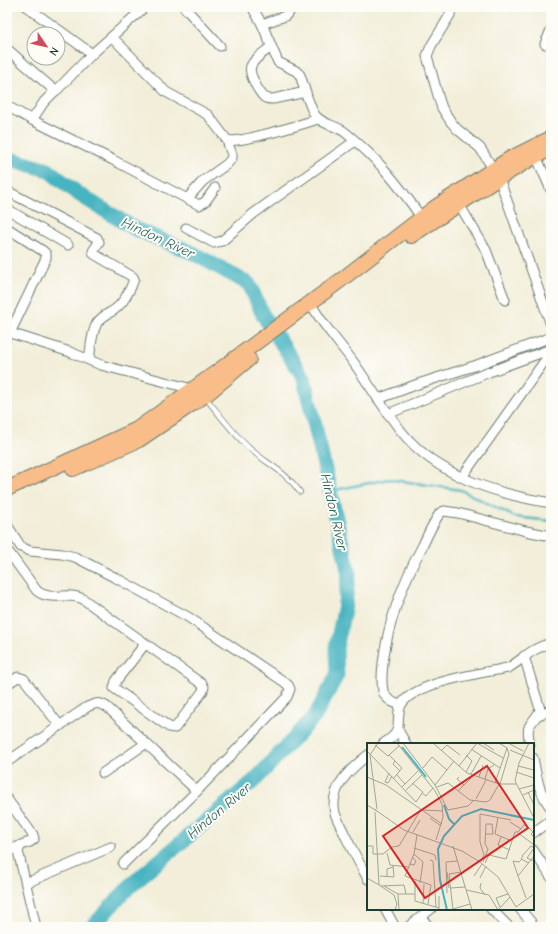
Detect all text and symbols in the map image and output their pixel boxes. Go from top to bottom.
north arrow [26,26,66,66]
text: N [46,45,61,58]
water label: Hindon River [119,214,198,263]
water label: Hindon River [317,472,351,553]
inset map [367,743,534,910]
water label: Hindon River [184,778,256,843]

